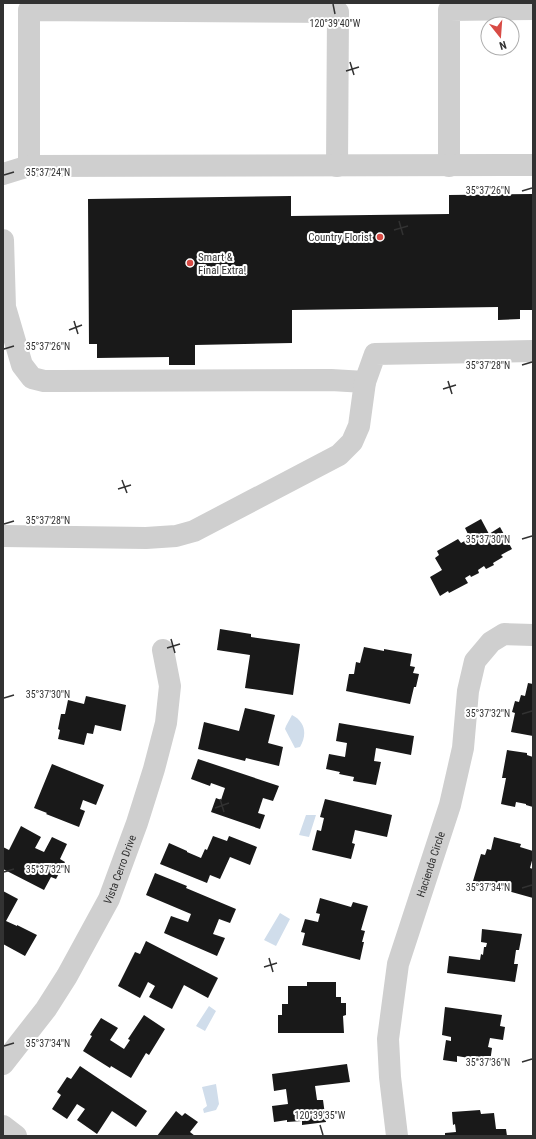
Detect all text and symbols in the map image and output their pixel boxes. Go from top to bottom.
north arrow [480,16,520,56]
text: 120°39'40"W [310,18,361,29]
text: N [497,38,508,52]
text: 35°37'24"N [26,167,70,178]
text: 35°37'26"N [466,185,510,196]
place label: Country Florist [308,231,372,244]
marker: Country Florist [375,232,385,242]
place label: Smart & Final Extra! [198,251,246,277]
marker: Smart & Final Extra! [185,258,195,268]
text: 35°37'26"N [26,341,70,352]
text: 35°37'28"N [466,360,510,371]
text: 35°37'28"N [26,515,70,526]
text: 35°37'30"N [466,534,510,545]
text: 35°37'30"N [26,689,70,700]
text: 35°37'32"N [466,708,510,719]
street label: Hacienda Circle [414,830,447,899]
street label: Vista Cerro Drive [101,833,139,907]
text: 35°37'32"N [26,864,70,875]
text: 35°37'34"N [466,882,510,893]
text: 35°37'34"N [26,1038,70,1049]
text: 35°37'36"N [466,1057,510,1068]
text: 120°39'35"W [295,1110,346,1121]

